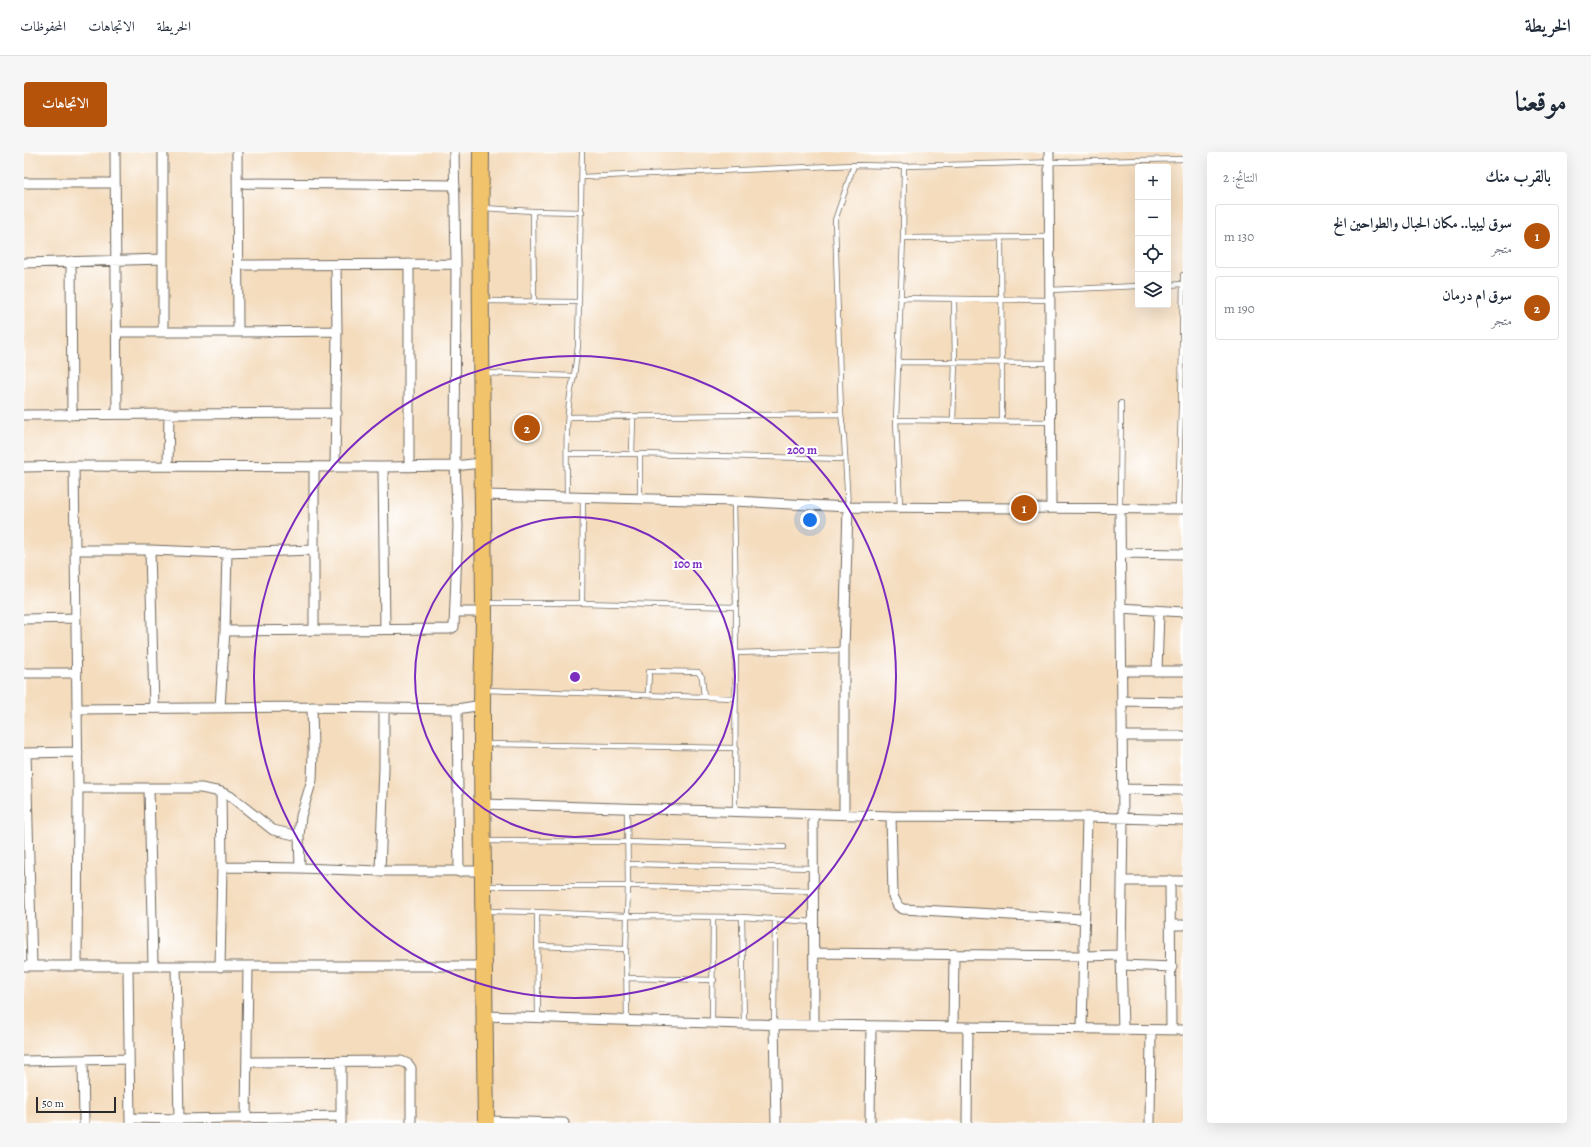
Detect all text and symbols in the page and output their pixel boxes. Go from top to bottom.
text: الخريطة [1525,13,1571,39]
text: المحفوظات [20,17,66,36]
text: الاتجاهات [88,17,135,36]
text: الخريطة [157,17,191,36]
button: الاتجاهات [24,82,107,127]
text: موقعنا [1515,83,1567,121]
map controls [1135,164,1171,308]
button: + [1135,164,1171,200]
text: بالقرب منك [1485,165,1551,188]
text: النتائج: 2 [1223,169,1258,186]
button: − [1135,200,1171,236]
text: سوق ليبيا.. مكان الحبال والطواحين الخ [1333,213,1512,233]
text: 130 m [1224,228,1254,245]
text: 1 [1535,228,1539,245]
button: locate [1135,236,1171,272]
text: متجر [1491,240,1512,257]
button: layers [1135,272,1171,308]
text: سوق ام درمان [1442,285,1512,305]
text: 190 m [1224,300,1255,317]
text: 2 [1534,300,1540,317]
text: متجر [1491,312,1512,329]
pin: 2 [514,413,540,443]
text: 200 m [787,442,817,458]
pin: 1 [1011,493,1037,523]
your location [800,510,820,530]
text: 100 m [674,556,702,572]
centre of rings [568,670,582,684]
scale bar [36,1095,116,1114]
text: 50 m [42,1096,64,1111]

